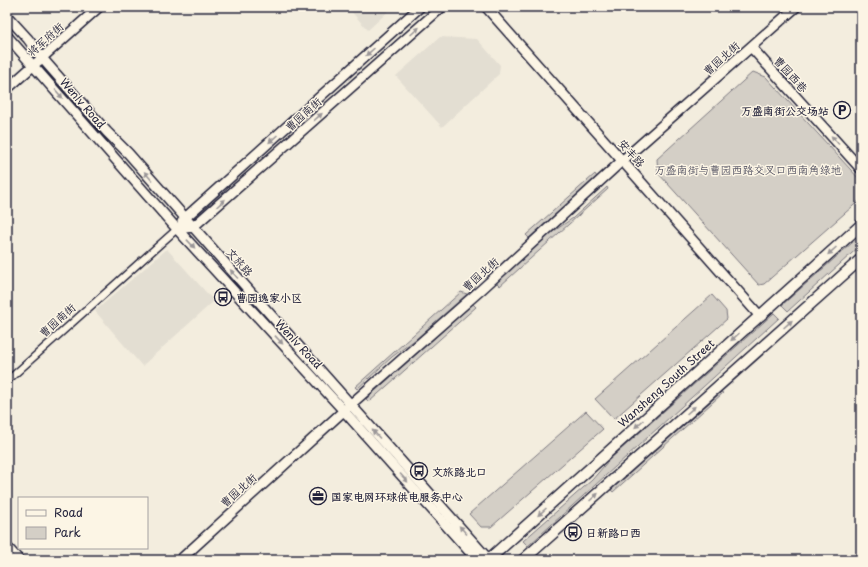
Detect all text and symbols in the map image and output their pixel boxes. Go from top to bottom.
street label: 将军府街 [23,17,68,60]
one-way arrow [410,26,420,35]
street label: 曹园北街 [699,36,744,79]
one-way arrow [365,47,375,57]
street label: 曹园西巷 [770,52,812,96]
street label: Wenlv Road [56,74,110,132]
one-way arrow [55,89,64,99]
street label: 曹园南街 [281,92,326,135]
parking icon: 万盛南街公交场站 [832,100,852,120]
place label: 万盛南街公交场站 [741,102,829,119]
one-way arrow [313,112,323,122]
one-way arrow [268,134,278,144]
street label: 安丰路 [615,135,649,171]
one-way arrow [831,136,840,145]
park label: 万盛南街与曹园西路交叉口西南角绿地 [655,161,842,178]
one-way arrow [144,171,153,181]
one-way arrow [215,199,226,208]
one-way arrow [186,240,195,249]
street label: 文旅路 [223,244,257,280]
one-way arrow [827,246,837,255]
street label: 曹园北街 [458,252,503,295]
one-way arrow [230,269,239,278]
bus stop icon: 曹园逸家小区 [213,287,233,307]
place label: 曹园逸家小区 [236,289,302,306]
street label: 曹园南街 [35,298,80,341]
street label: Wenlv Road [272,315,327,373]
one-way arrow [783,319,793,329]
one-way arrow [730,333,740,342]
one-way arrow [274,335,284,345]
street label: Wansheng South Street [614,335,718,431]
one-way arrow [685,406,696,415]
one-way arrow [633,420,644,429]
one-way arrow [371,429,381,439]
bus stop icon: 文旅路北口 [409,461,429,481]
place label: 文旅路北口 [432,463,487,480]
street label: 曹园北街 [216,468,261,511]
one-way arrow [399,473,409,483]
office icon: 国家电网环球供电服务中心 [308,486,328,506]
place label: 国家电网环球供电服务中心 [331,488,463,505]
one-way arrow [589,493,598,502]
legend [18,497,148,549]
text: Road [54,503,83,521]
one-way arrow [537,507,547,516]
bus stop icon: 日新路口西 [563,522,583,542]
text: Park [54,523,81,541]
place label: 日新路口西 [586,524,641,541]
one-way arrow [459,526,468,535]

